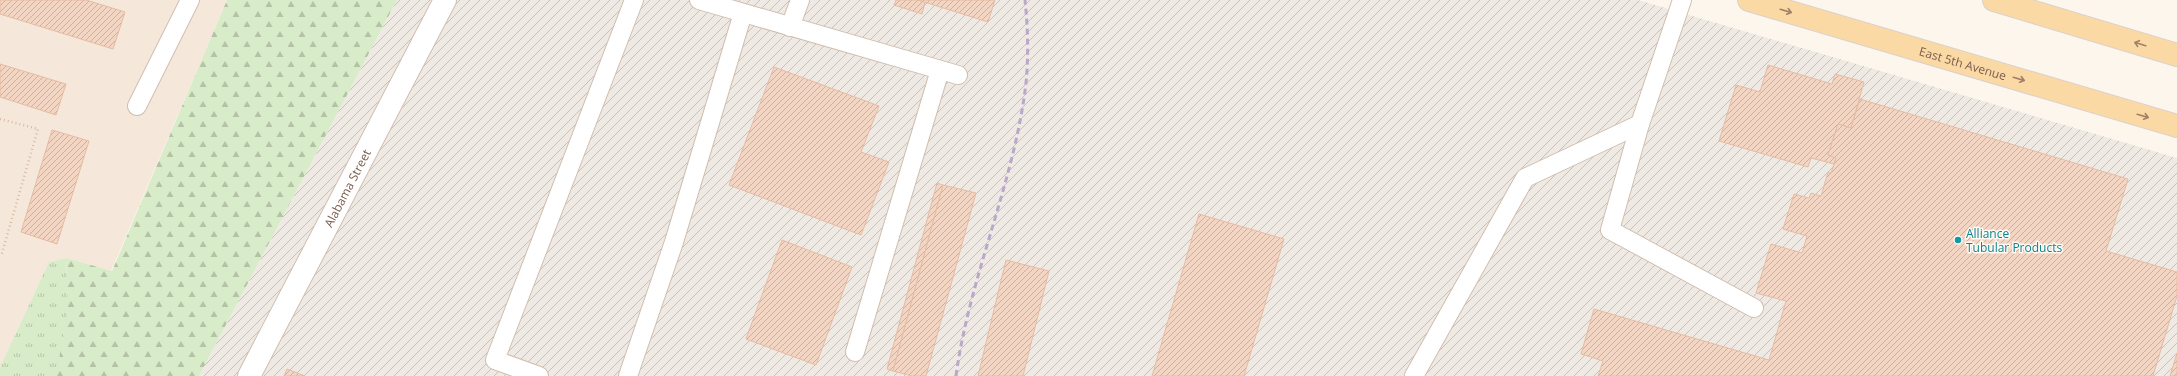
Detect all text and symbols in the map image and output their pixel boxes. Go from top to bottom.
one-way arrow [1780,8,1793,15]
one-way arrow [2133,40,2146,47]
street label: East 5th Avenue [1917,42,2009,84]
one-way arrow [2012,76,2025,83]
one-way arrow [2137,113,2150,120]
street label: Alabama Street [320,146,374,230]
place label: Alliance Tubular Products [1966,225,2062,256]
marker: Alliance Tubular Products [1953,235,1963,245]

